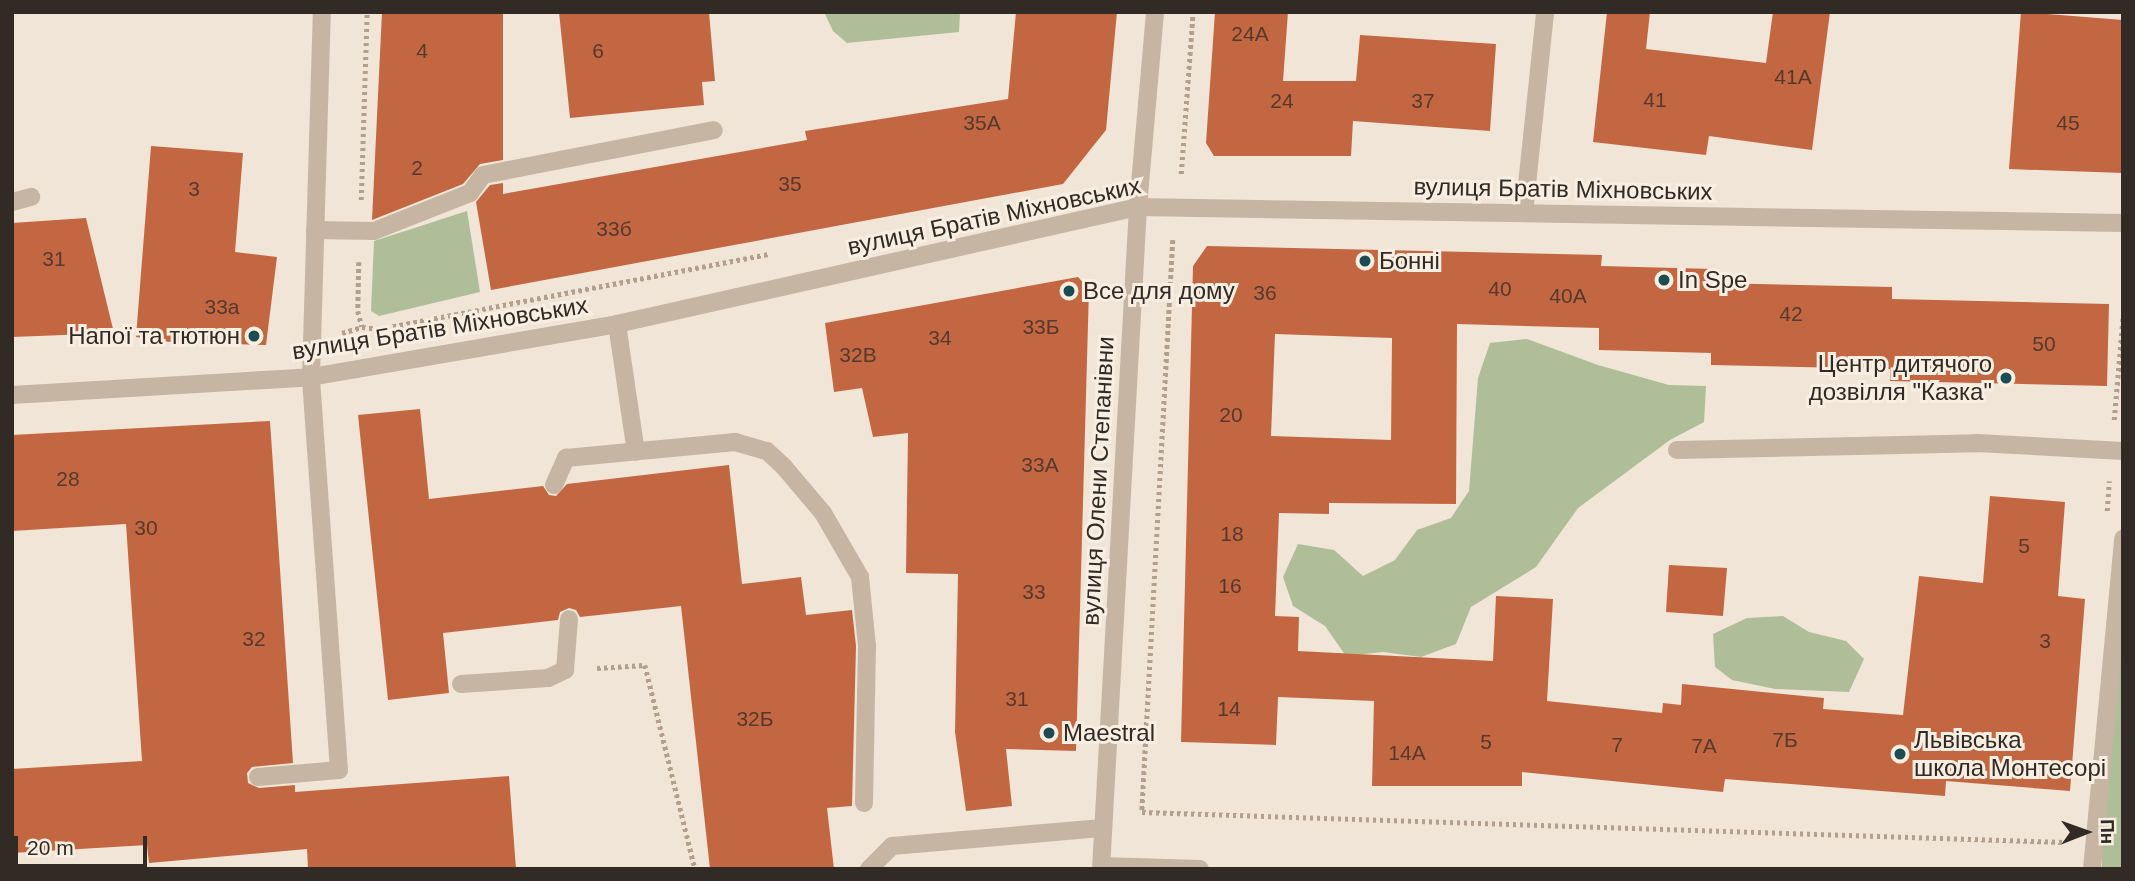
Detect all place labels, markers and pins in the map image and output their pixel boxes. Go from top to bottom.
place label: Бонні [1379,247,1440,275]
marker: Бонні [1357,253,1373,269]
place label: In Spe [1678,266,1747,294]
marker: In Spe [1656,272,1672,288]
place label: Все для дому [1083,277,1235,305]
marker: Все для дому [1061,283,1077,299]
place label: Напої та тютюн [68,322,240,350]
marker: Напої та тютюн [246,328,262,344]
place label: Центр дитячого дозвілля "Казка" [1809,350,1992,406]
marker: Центр дитячого дозвілля "Казка" [1998,370,2014,386]
place label: Maestral [1063,719,1155,747]
marker: Maestral [1041,725,1057,741]
place label: Львівська школа Монтесорі [1914,726,2106,782]
marker: Львівська школа Монтесорі [1892,746,1908,762]

